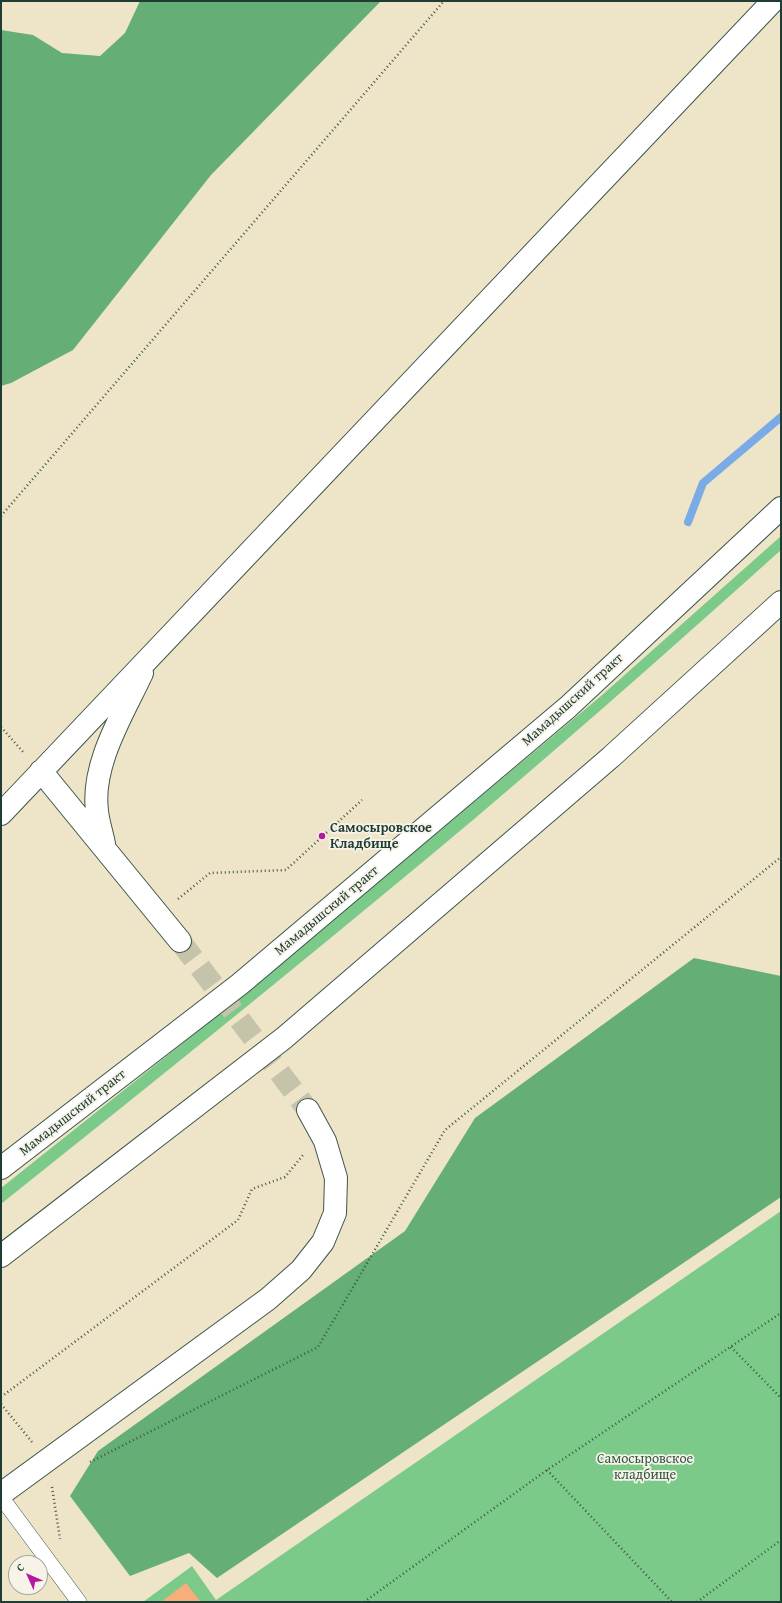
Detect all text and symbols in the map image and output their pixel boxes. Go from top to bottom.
street label: Мамадышский тракт [519,650,627,750]
place label: Самосыровское Кладбище [330,820,432,852]
marker: Самосыровское Кладбище [317,831,327,841]
street label: Мамадышский тракт [272,863,382,959]
street label: Мамадышский тракт [16,1066,130,1160]
park label: Самосыровское кладбище [597,1451,693,1484]
north arrow [8,1555,48,1595]
text: С [12,1559,28,1575]

